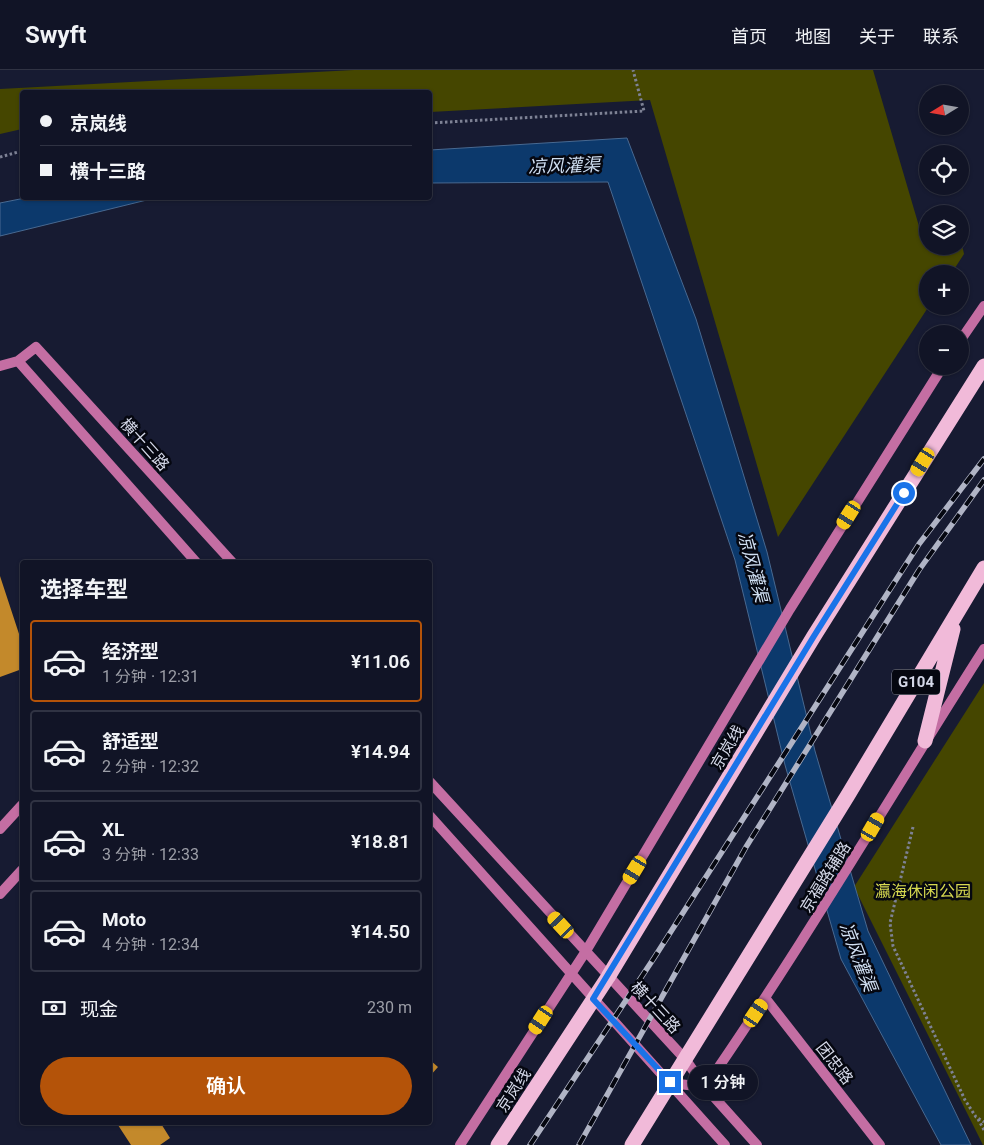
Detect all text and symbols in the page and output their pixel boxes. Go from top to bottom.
text: Swyft [25,21,86,49]
text: 首页 [731,26,767,47]
text: 地图 [795,26,831,47]
text: 关于 [859,26,895,47]
text: 联系 [923,26,959,47]
north arrow [919,85,969,135]
map controls [919,85,969,375]
text: 京岚线 [70,112,127,135]
button: locate [919,145,969,195]
water label: 凉风灌渠 [528,154,603,177]
text: 横十三路 [70,160,146,183]
button: layers [919,205,969,255]
button: + [919,265,969,315]
button: − [919,325,969,375]
street label: 横十三路 [116,414,173,474]
car [908,445,937,479]
route start [893,482,915,504]
car [834,498,863,532]
water label: 凉风灌渠 [734,529,774,607]
text: 选择车型 [40,577,128,602]
icon: car [42,639,87,684]
text: 经济型 [102,640,159,663]
text: ¥11.06 [351,650,410,673]
text: 1 分钟 · 12:31 [102,667,199,686]
road number: G104 [892,670,940,694]
street label: 京岚线 [707,722,748,773]
icon: car [42,729,87,774]
text: 舒适型 [102,730,159,753]
text: ¥14.94 [351,740,410,763]
text: 2 分钟 · 12:32 [102,757,199,776]
car [859,810,886,844]
text: XL [102,818,124,841]
icon: car [42,819,87,864]
text: ¥18.81 [351,830,410,853]
street label: 京福路辅路 [796,838,855,916]
text: 3 分钟 · 12:33 [102,845,199,864]
car [620,853,649,887]
park label: 瀛海休闲公园 [875,882,971,901]
text: Moto [102,908,146,931]
icon: car [42,909,87,954]
car [545,909,576,941]
water label: 凉风灌渠 [836,919,882,997]
text: ¥14.50 [351,920,410,943]
text: 4 分钟 · 12:34 [102,935,199,954]
street label: 横十三路 [627,977,684,1037]
icon: cash [40,994,68,1022]
car [741,996,770,1030]
text: 现金 [80,998,118,1021]
text: 230 m [367,998,412,1017]
car [526,1003,555,1037]
street label: 团忠路 [812,1039,857,1088]
button: 确认 [40,1057,412,1115]
callout: 1 分钟 [688,1064,758,1100]
street label: 京岚线 [492,1065,534,1116]
route end [659,1071,681,1093]
text: 1 分钟 [700,1073,746,1092]

